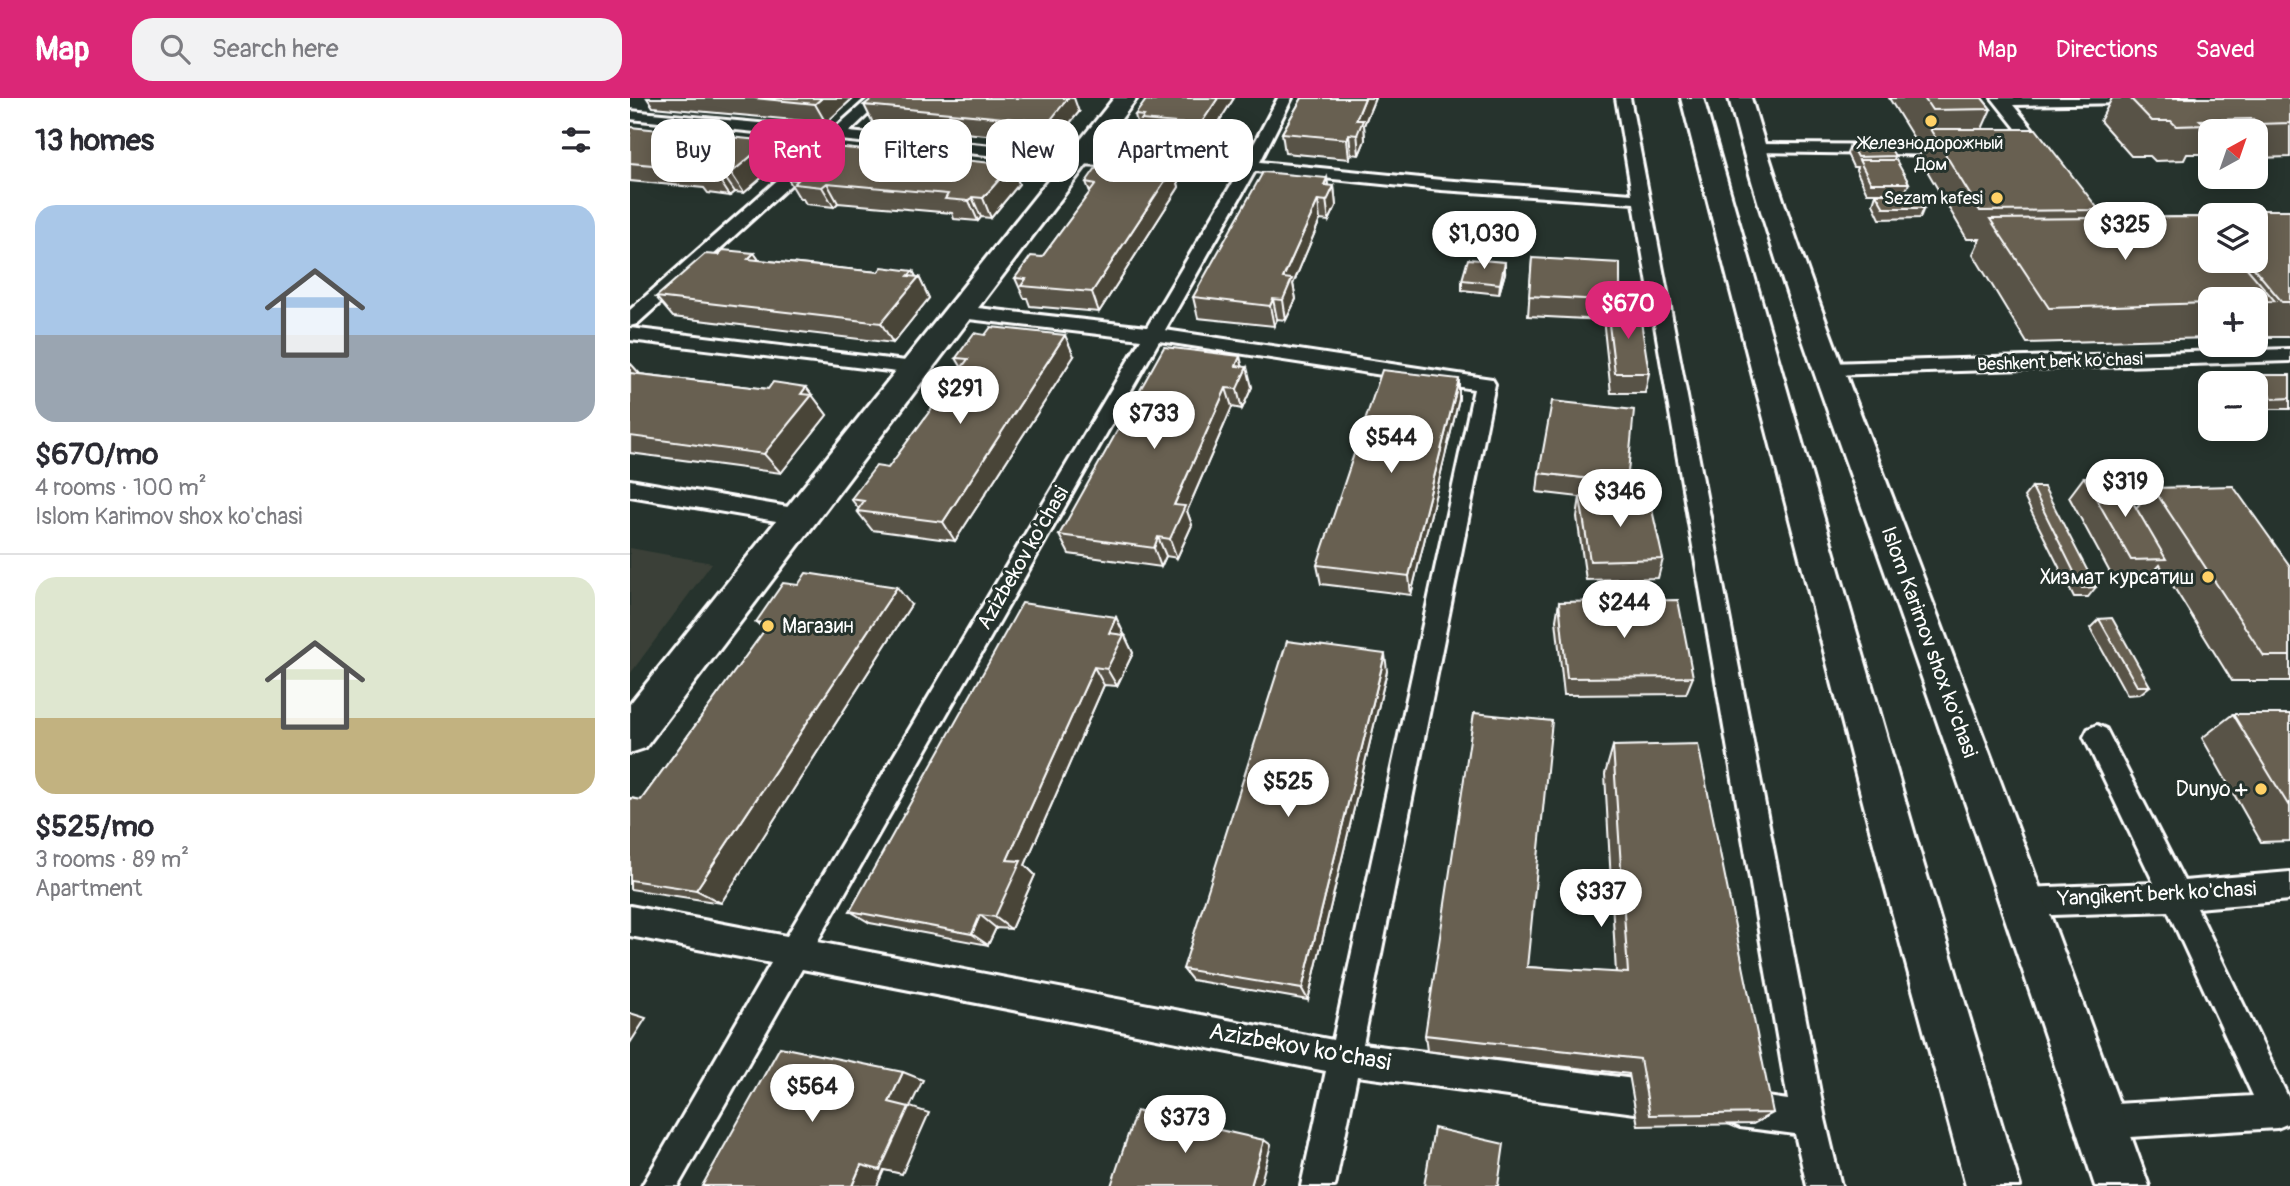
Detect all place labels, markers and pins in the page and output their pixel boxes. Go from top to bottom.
marker: Железнодорожный Дом [1923,113,1939,129]
place label: Железнодорожный Дом [1856,132,2003,176]
place label: Sezam kafesi [1884,187,1983,210]
marker: Sezam kafesi [1989,190,2005,206]
pin: $325 [2084,202,2166,262]
pin: $1,030 [1427,212,1541,271]
pin: $670 [1587,282,1669,341]
pin: $291 [919,366,1001,426]
pin: $733 [1113,392,1195,451]
pin: $544 [1350,416,1432,475]
pin: $319 [2084,460,2166,519]
pin: $346 [1579,470,1661,529]
place label: Хизмат курсатиш [2040,564,2194,591]
marker: Хизмат курсатиш [2200,569,2216,585]
pin: $244 [1583,580,1665,640]
place label: Магазин [782,613,854,640]
marker: Магазин [760,618,776,634]
pin: $525 [1247,760,1329,819]
place label: Dunyo + [2175,776,2248,803]
marker: Dunyo + [2253,781,2269,797]
pin: $337 [1560,870,1642,929]
pin: $564 [771,1065,853,1124]
pin: $373 [1144,1096,1226,1155]

